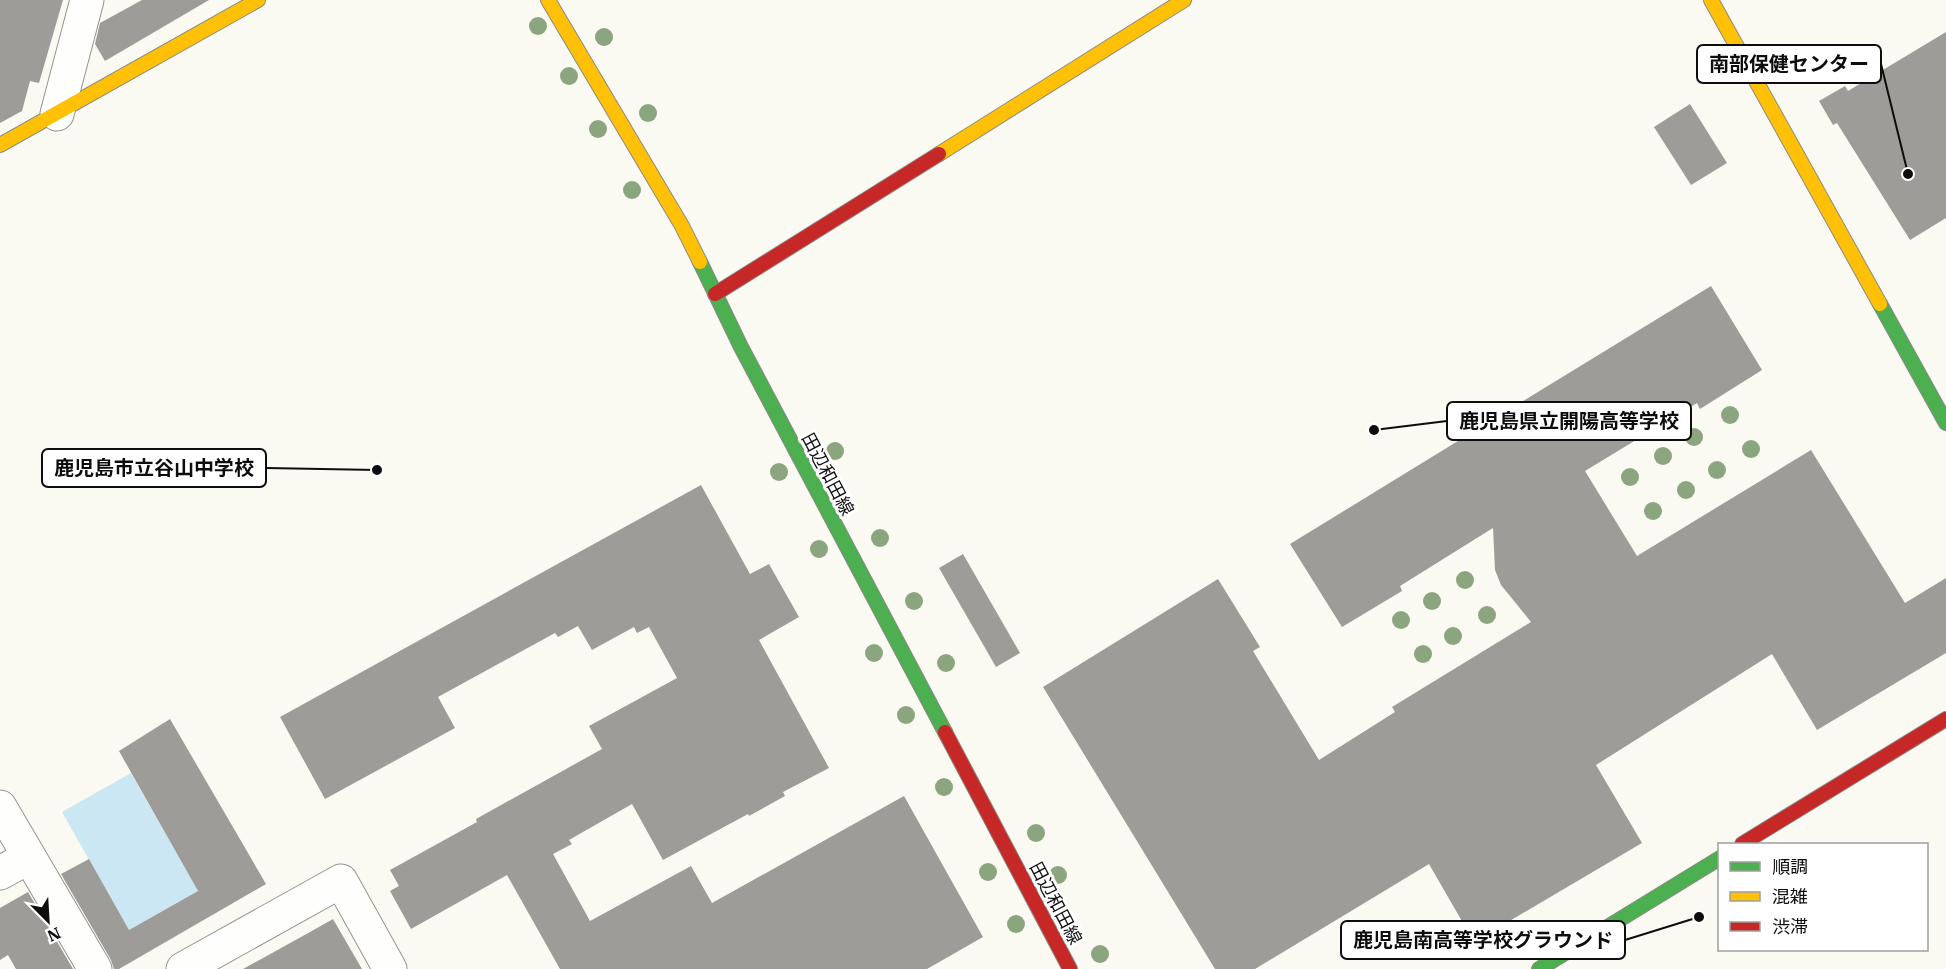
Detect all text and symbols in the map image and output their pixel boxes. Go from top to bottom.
callout: 南部保健センター [1697,45,1881,83]
text: 南部保健センター [1709,50,1869,77]
callout: 鹿児島県立開陽高等学校 [1447,402,1691,440]
text: 鹿児島県立開陽高等学校 [1459,407,1679,434]
street label: 田辺和田線 [797,429,859,519]
callout: 鹿児島市立谷山中学校 [42,449,266,487]
text: 鹿児島市立谷山中学校 [54,454,254,481]
legend [1718,843,1928,951]
text: 順調 [1772,855,1808,878]
street label: 田辺和田線 [1025,858,1087,948]
text: 混雑 [1772,885,1808,908]
north arrow [18,891,78,951]
text: 渋滞 [1772,915,1808,938]
callout: 鹿児島南高等学校グラウンド [1341,921,1625,959]
text: N [44,923,64,946]
text: 鹿児島南高等学校グラウンド [1353,926,1613,953]

